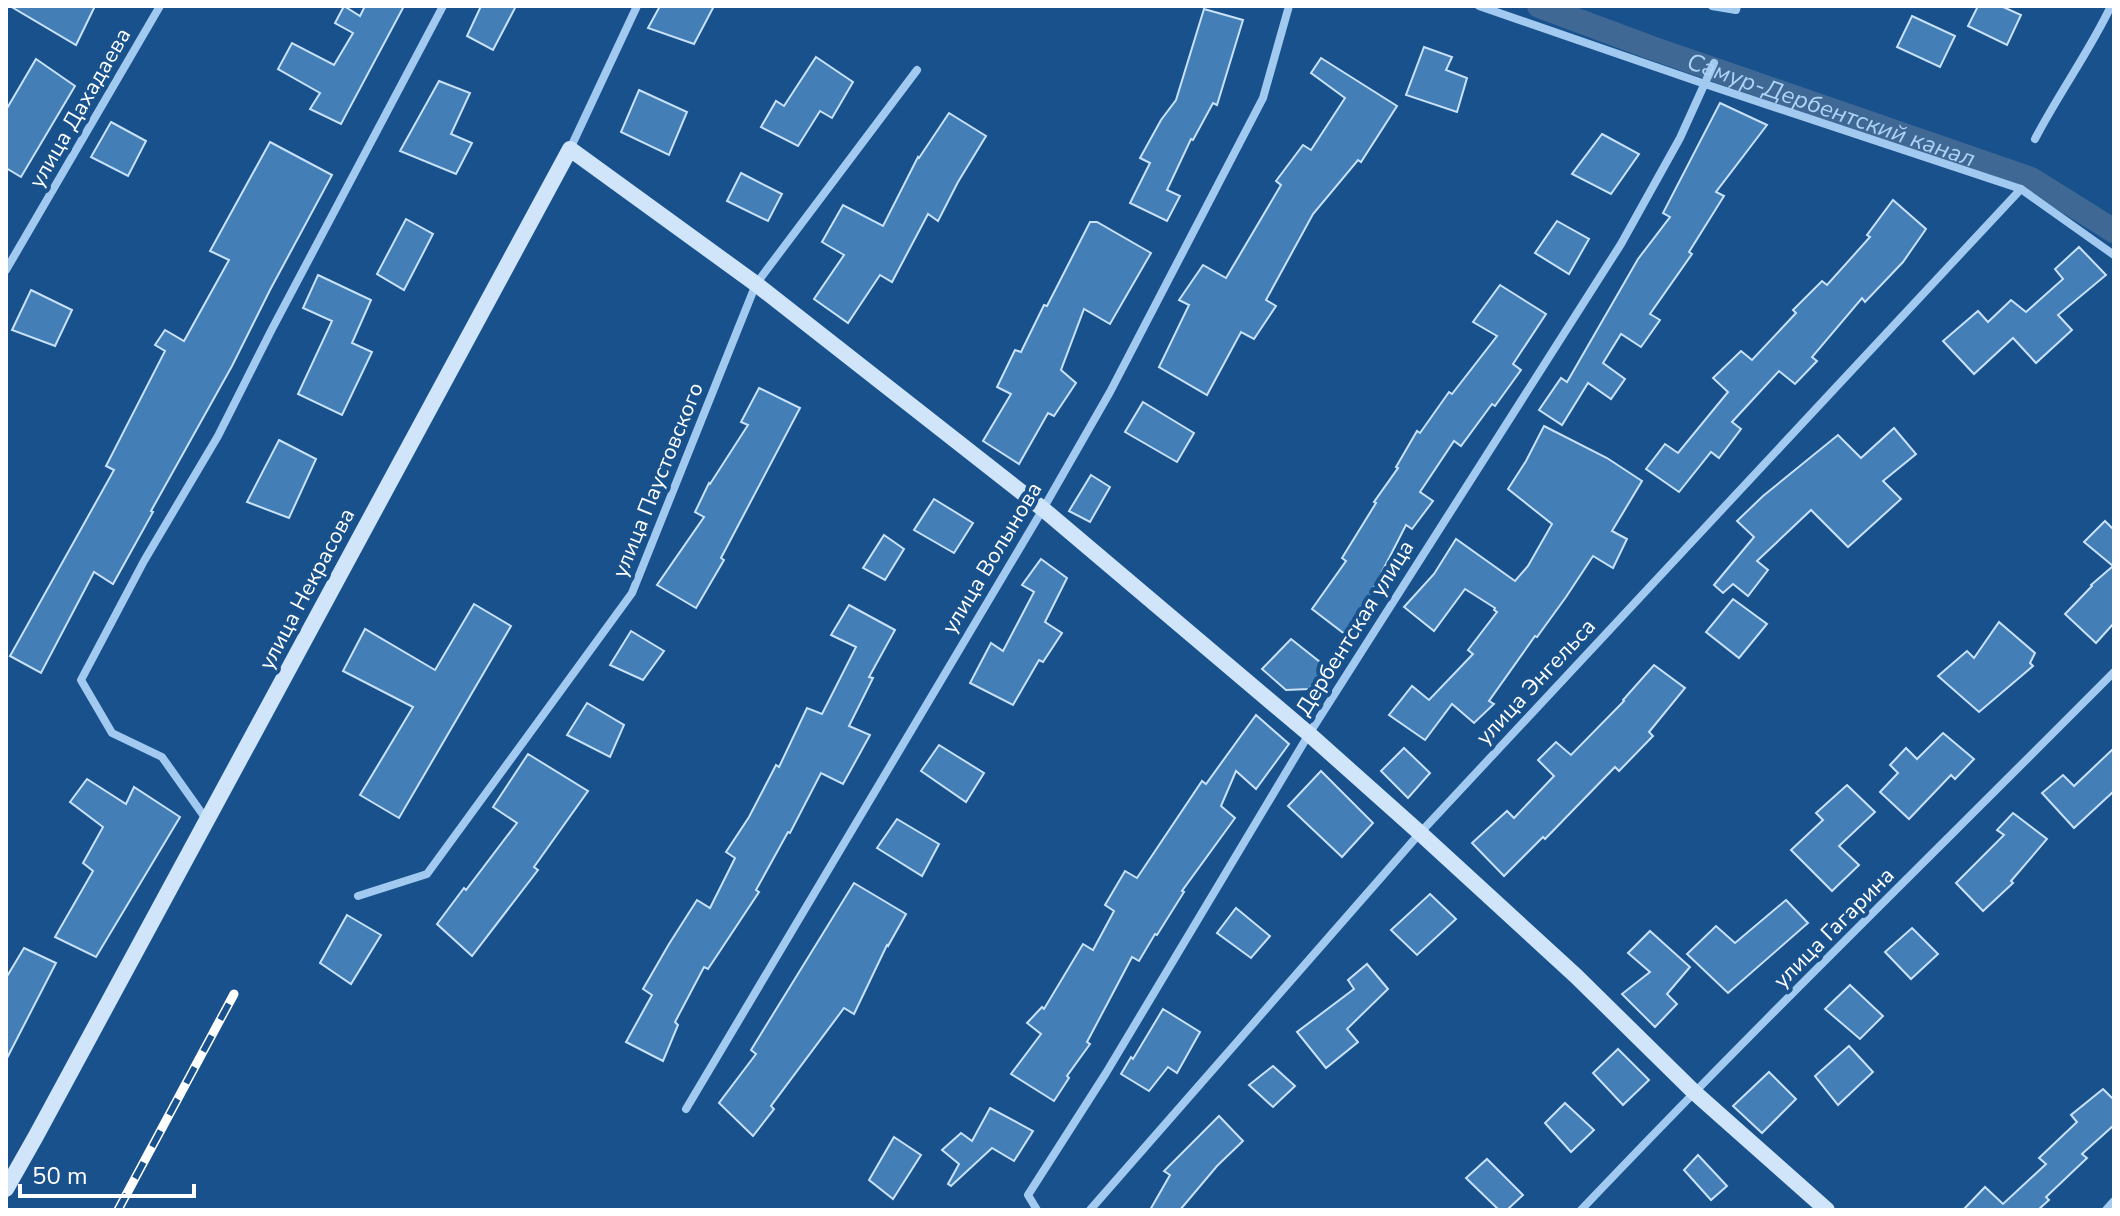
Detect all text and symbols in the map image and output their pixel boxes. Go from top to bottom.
street label: улица Дахадаева [22,22,138,194]
water label: Самур-Дербентский канал [1683,45,1980,175]
street label: улица Паустовского [605,378,711,582]
street label: улица Волынова [935,477,1049,639]
street label: улица Некрасова [252,503,362,675]
street label: Дербентская улица [1289,534,1421,722]
street label: улица Энгельса [1469,612,1603,752]
street label: улица Гагарина [1767,861,1901,995]
scale bar [20,1148,194,1198]
text: 50 m [32,1160,88,1192]

